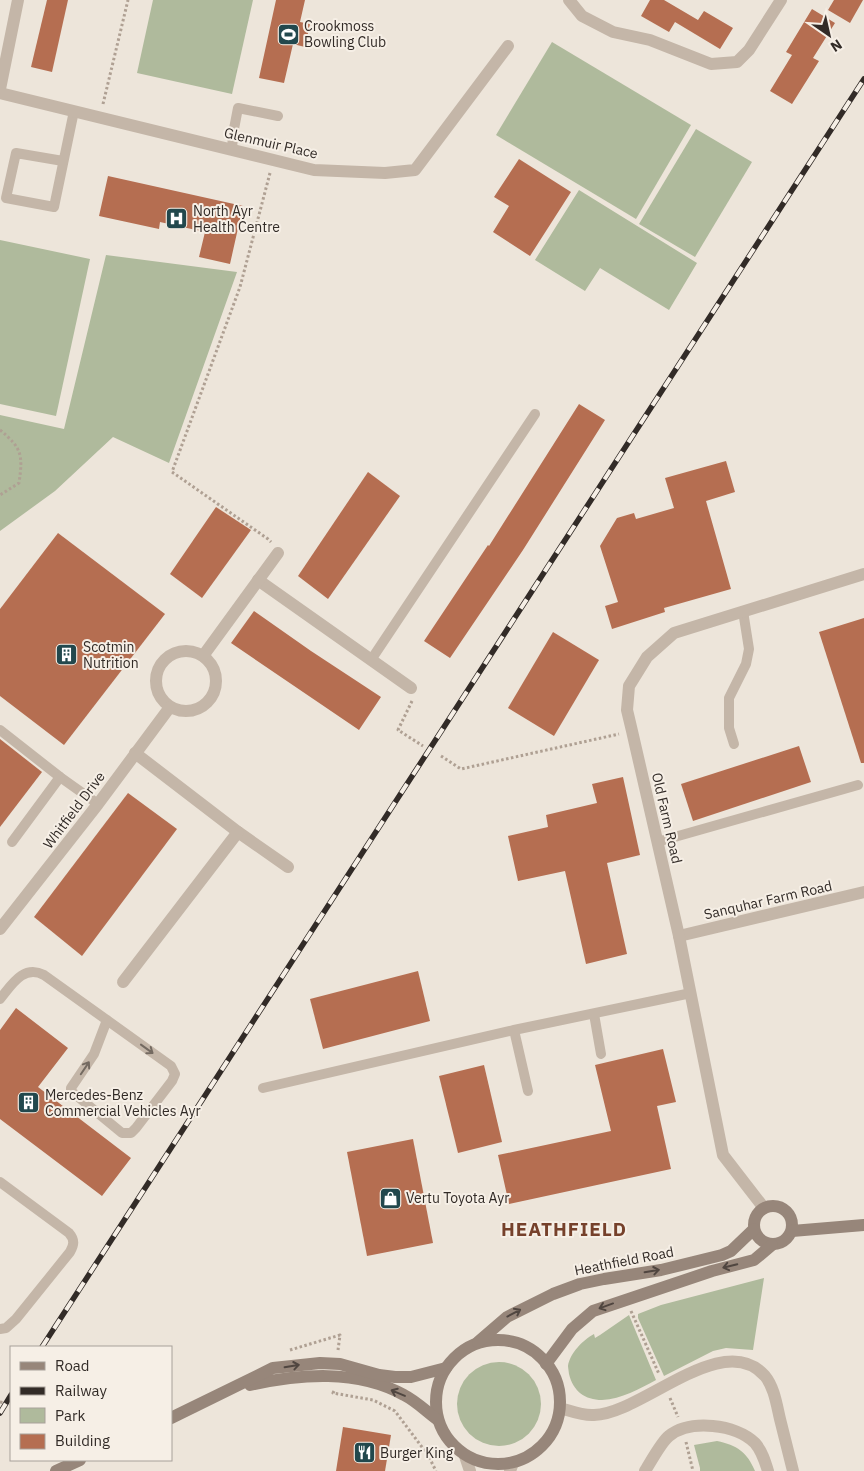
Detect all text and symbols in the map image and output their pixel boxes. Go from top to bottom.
north arrow [804,10,854,60]
place label: Crookmoss Bowling Club [304,17,386,51]
sports icon: Crookmoss Bowling Club [276,22,300,46]
text: N [827,35,846,56]
street label: Glenmuir Place [222,123,320,163]
place label: North Ayr Health Centre [193,202,280,236]
hospital icon: North Ayr Health Centre [165,207,189,231]
place label: Scotmin Nutrition [83,638,139,672]
building icon: Scotmin Nutrition [55,643,79,667]
street label: Whitfield Drive [39,768,109,852]
street label: Old Farm Road [648,771,686,865]
street label: Sanquhar Farm Road [702,876,834,924]
one-way arrow [140,1043,153,1054]
one-way arrow [80,1061,90,1075]
place label: Mercedes-Benz Commercial Vehicles Ayr [45,1086,201,1120]
building icon: Mercedes-Benz Commercial Vehicles Ayr [17,1091,41,1115]
shop icon: Vertu Toyota Ayr [378,1186,402,1210]
place label: Vertu Toyota Ayr [406,1189,509,1207]
district label: HEATHFIELD [501,1217,627,1241]
street label: Heathfield Road [573,1243,675,1279]
one-way arrow [722,1262,738,1271]
one-way arrow [644,1266,660,1276]
one-way arrow [599,1302,614,1311]
one-way arrow [506,1308,521,1318]
legend [10,1346,172,1461]
text: Road [55,1356,90,1375]
one-way arrow [284,1360,300,1370]
text: Railway [55,1381,108,1400]
one-way arrow [391,1387,406,1397]
text: Park [55,1406,85,1425]
text: Building [55,1431,110,1450]
restaurant icon: Burger King [352,1441,376,1465]
place label: Burger King [380,1444,454,1462]

